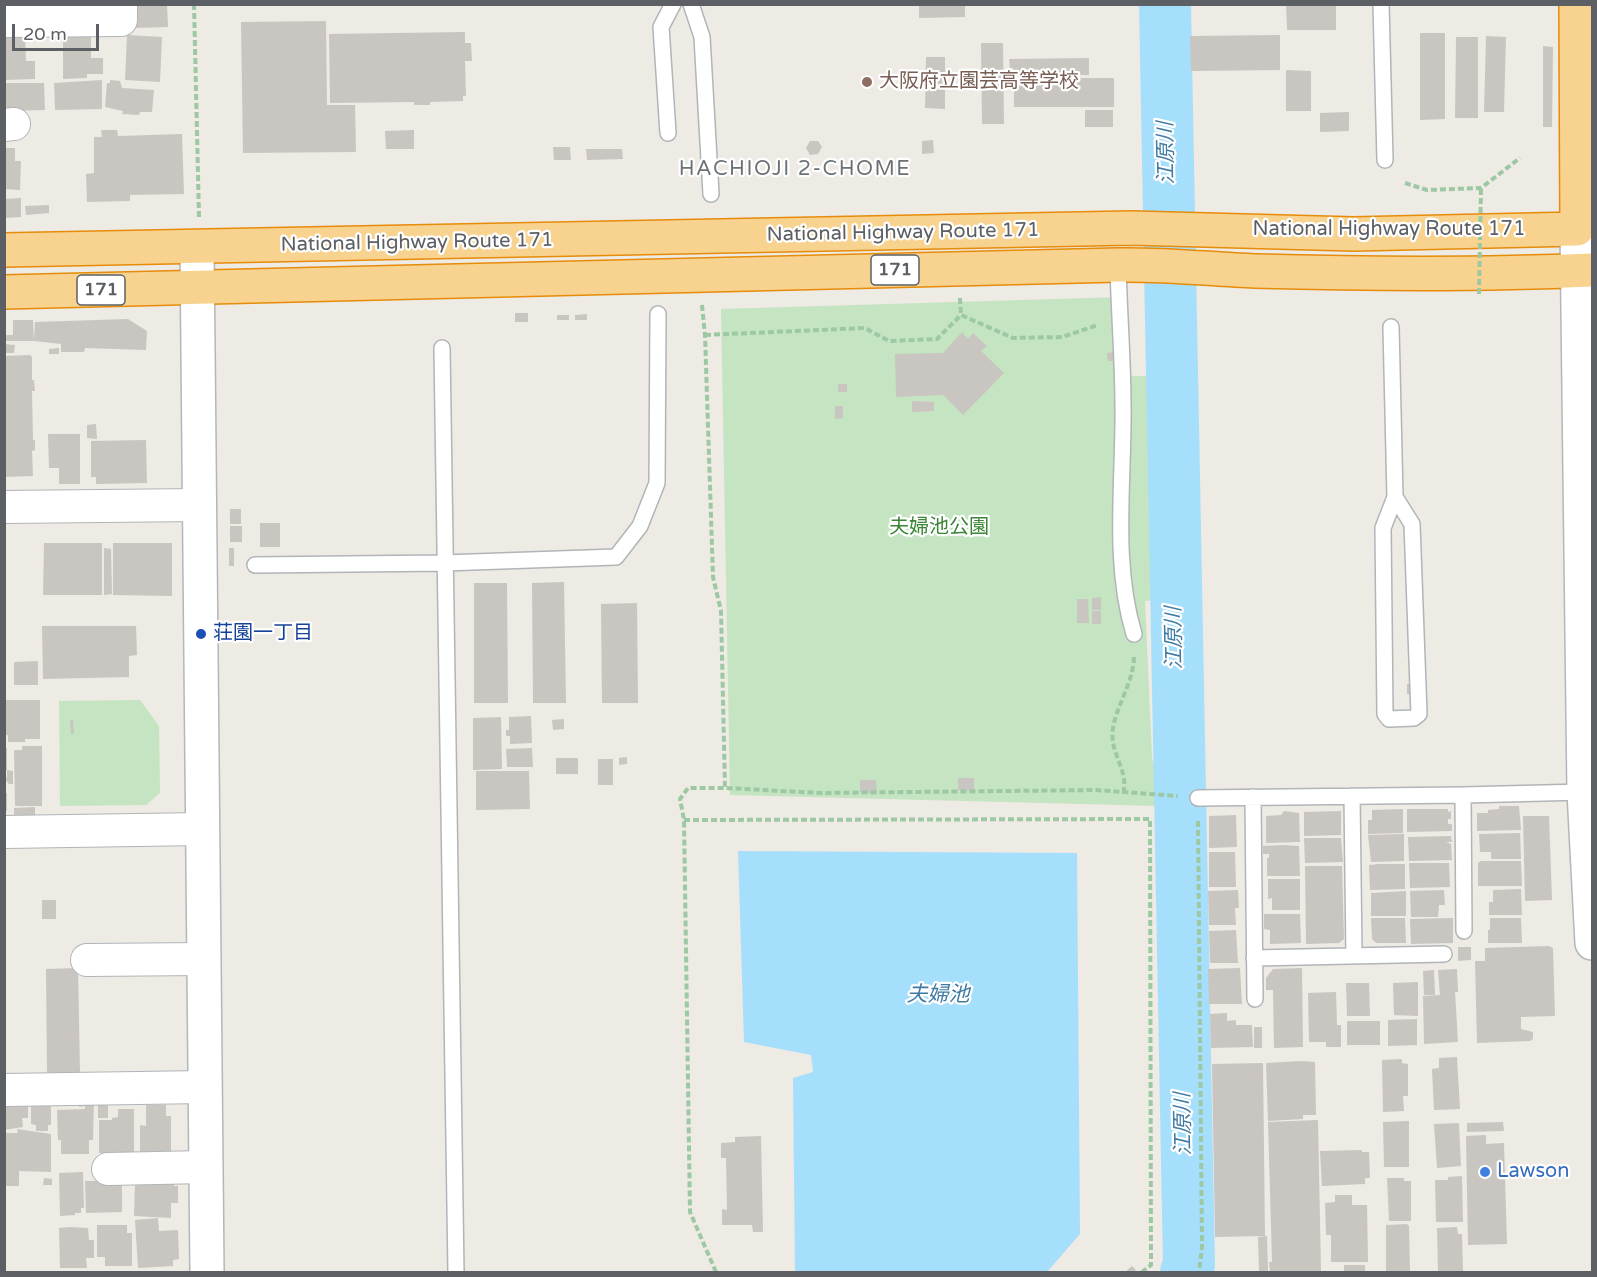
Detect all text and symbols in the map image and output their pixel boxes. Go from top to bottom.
scale bar [15,12,102,50]
text: 20 m [23,23,67,45]
place label: 大阪府立園芸高等学校 [879,70,1079,94]
marker: 大阪府立園芸高等学校 [860,75,874,89]
water label: 江原川 [1154,121,1180,185]
district label: HACHIOJI 2-CHOME [679,156,911,182]
street label: National Highway Route 171 [1253,218,1525,242]
street label: National Highway Route 171 [766,219,1040,247]
street label: National Highway Route 171 [280,229,554,257]
road number: 171 [871,255,919,285]
road number: 171 [77,275,125,305]
park label: 夫婦池公園 [889,516,989,540]
water label: 江原川 [1162,606,1188,670]
place label: 荘園一丁目 [213,622,313,646]
marker: 荘園一丁目 [194,627,208,641]
water label: 夫婦池 [907,982,969,1008]
water label: 江原川 [1171,1092,1197,1156]
place label: Lawson [1497,1160,1569,1184]
marker: Lawson [1478,1165,1492,1179]

